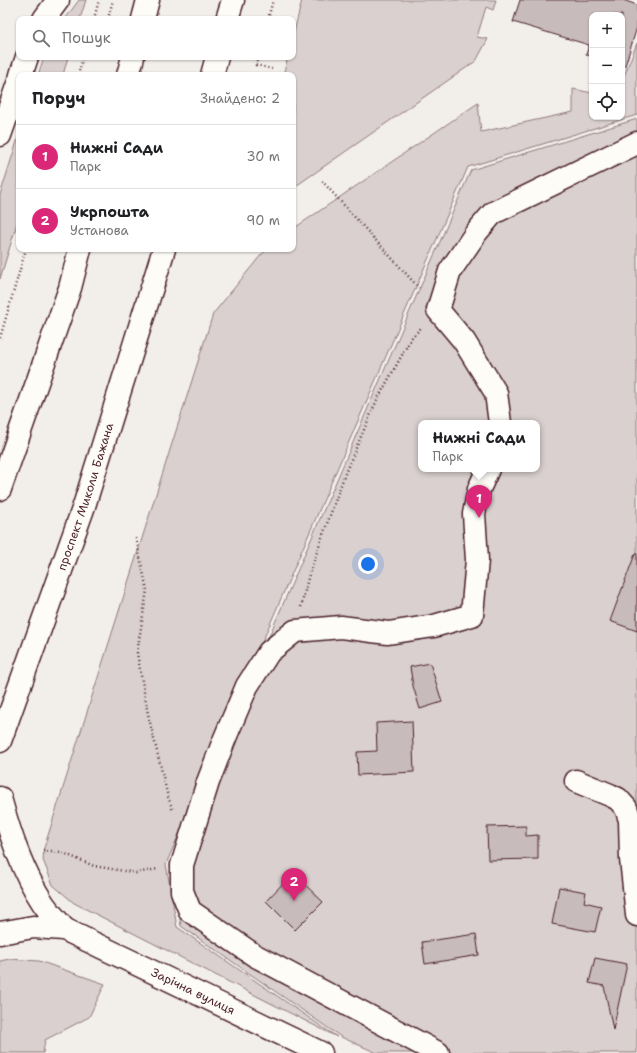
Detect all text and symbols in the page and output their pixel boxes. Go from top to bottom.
map controls [589,12,625,120]
button: + [589,12,625,48]
search box [16,16,296,60]
icon: search [30,27,52,49]
text: Пошук [62,28,111,48]
button: − [589,48,625,84]
button: locate [589,84,625,120]
text: Поруч [32,87,85,109]
text: Знайдено: 2 [200,90,280,107]
text: Нижні Сади [70,138,163,158]
text: 1 [42,148,48,165]
text: 30 m [246,148,280,165]
text: Парк [70,158,101,175]
text: Укрпошта [70,202,149,222]
text: 2 [40,212,50,229]
text: 90 m [246,212,280,229]
text: Установа [70,222,129,239]
street label: проспект Миколи Бажана [54,420,118,573]
popup [418,420,540,472]
text: Нижні Сади [432,428,526,448]
text: Парк [432,448,463,465]
pin: 1 [466,485,492,518]
your location [358,554,378,574]
pin: 2 [281,868,307,901]
street label: Зарічна вулиця [149,964,238,1018]

